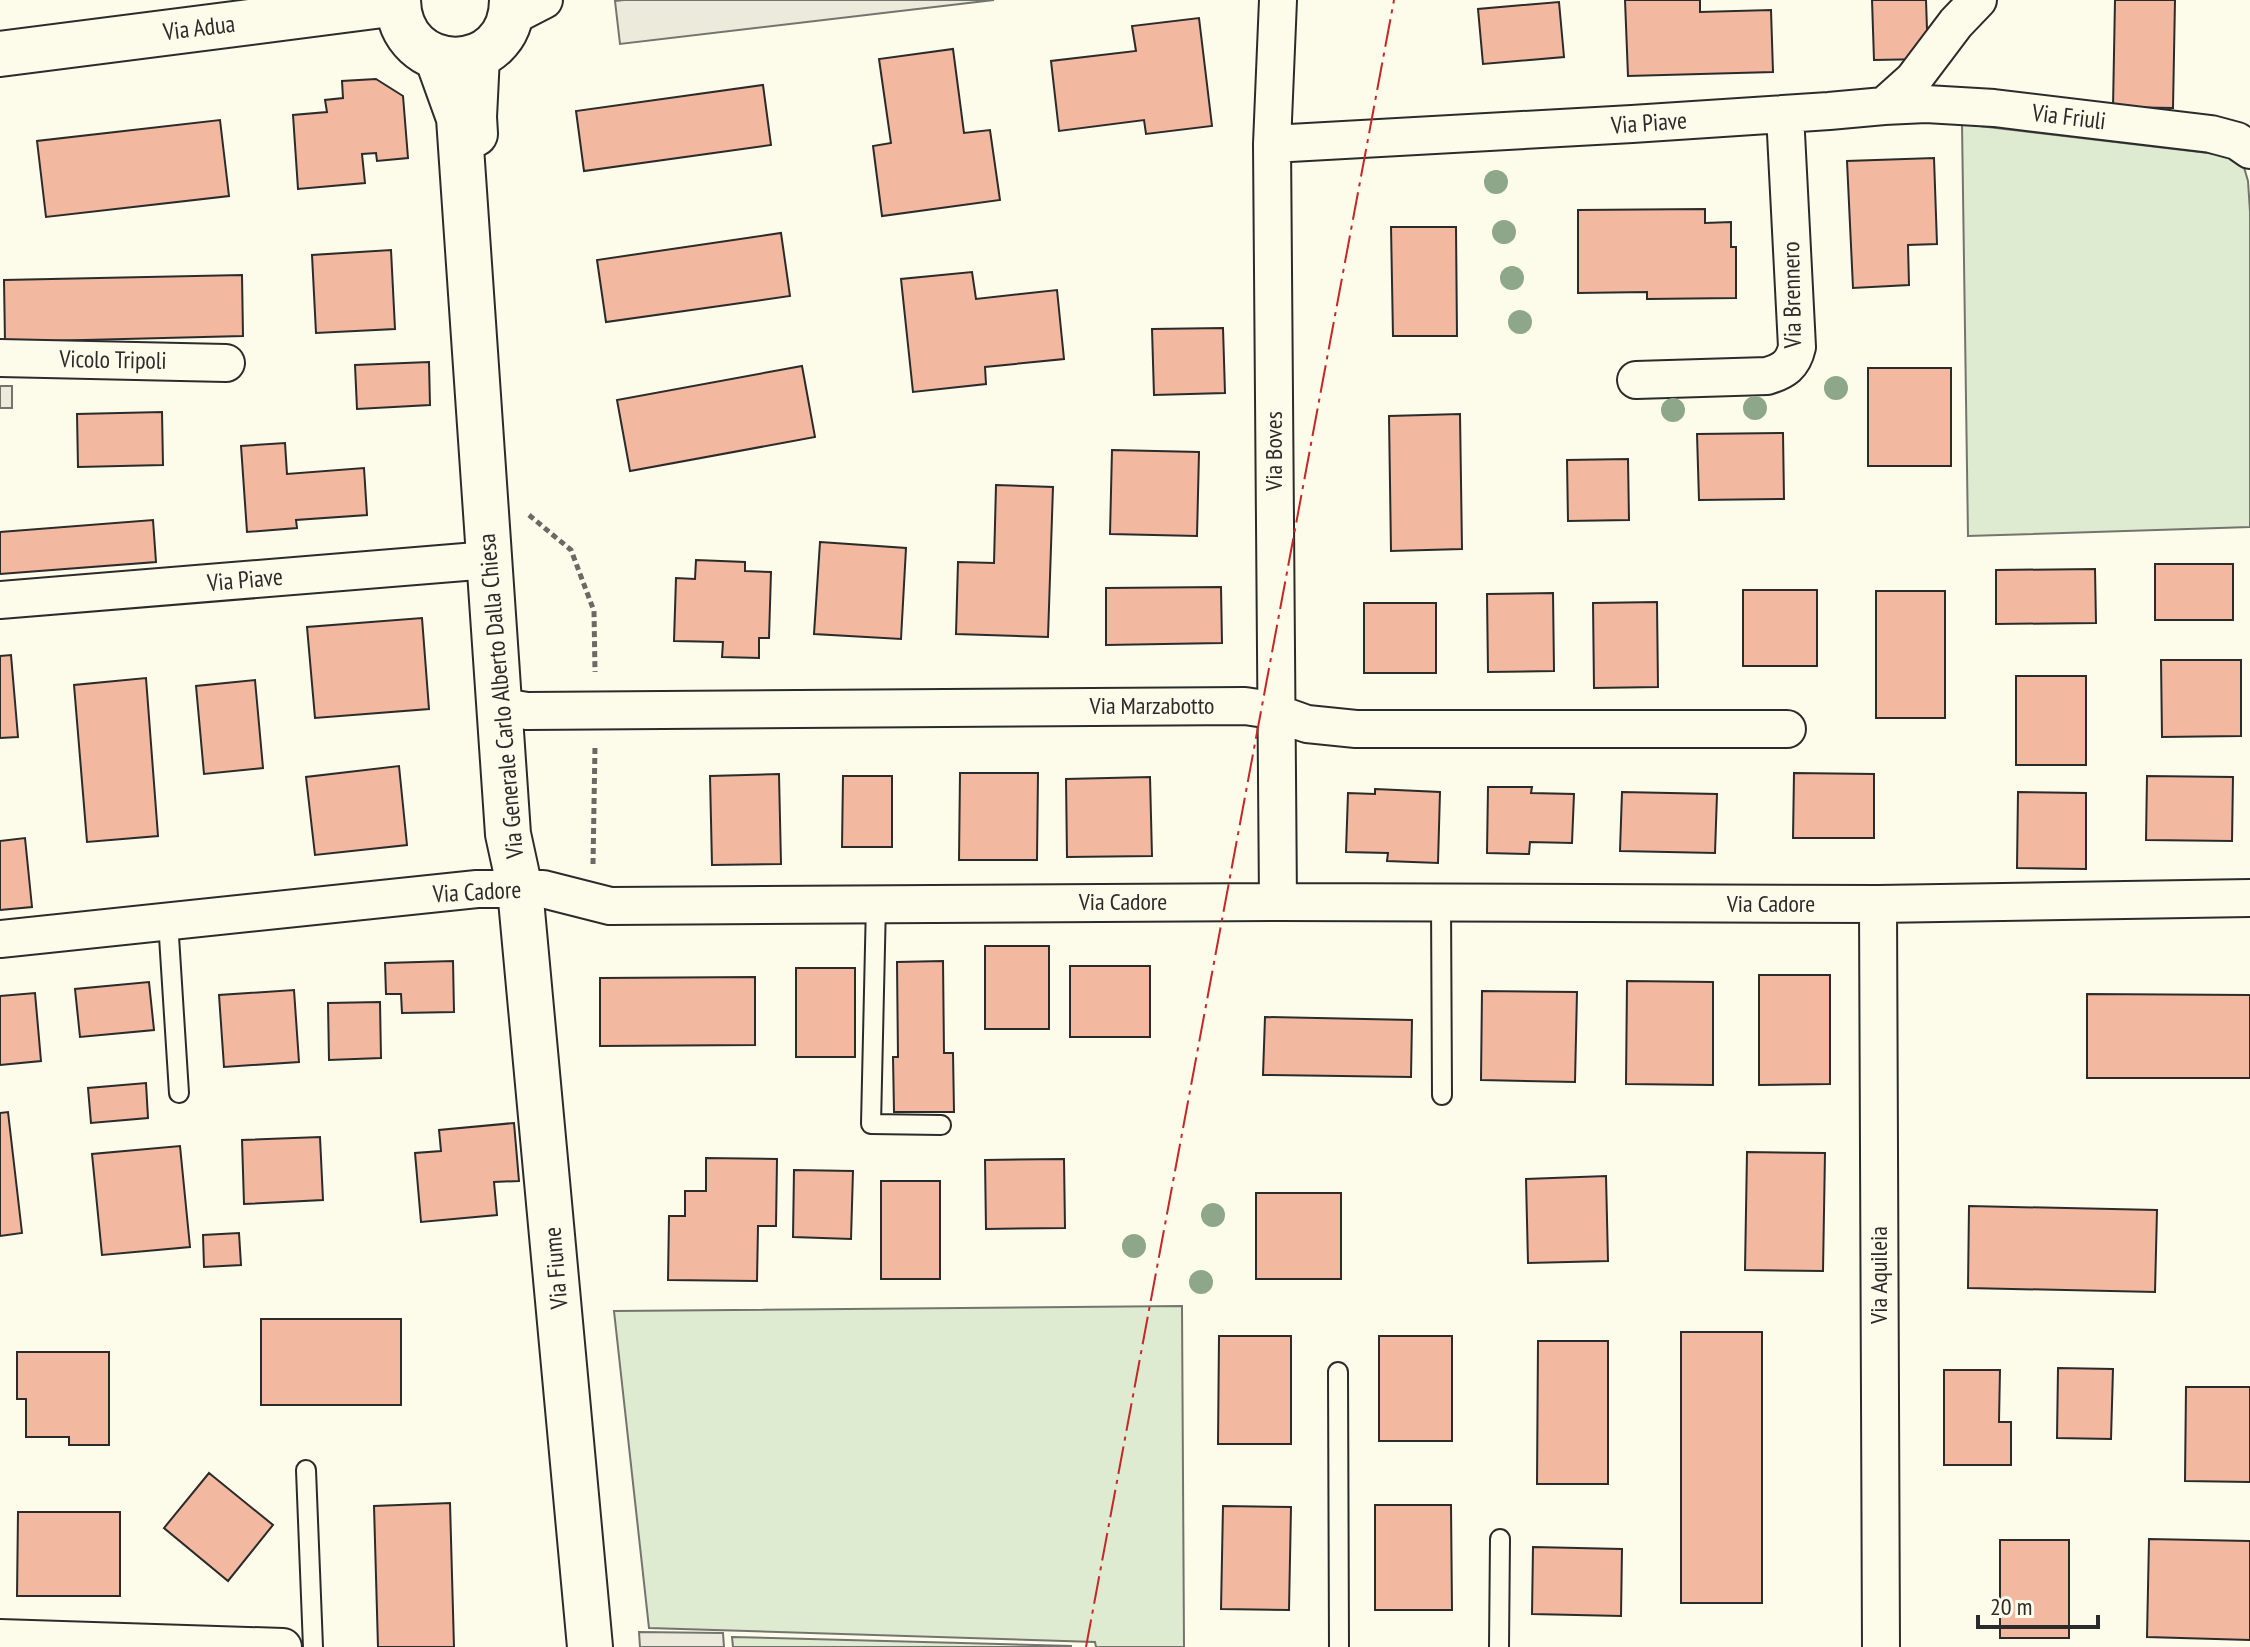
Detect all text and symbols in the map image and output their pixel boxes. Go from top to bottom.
street label: Via Adua [160,8,237,47]
street label: Via Friuli [2029,96,2108,136]
street label: Via Piave [1609,104,1688,141]
street label: Via Brennero [1775,241,1808,350]
street label: Vicolo Tripoli [58,343,167,376]
street label: Via Boves [1258,411,1289,492]
street label: Via Generale Carlo Alberto Dalla Chiesa [471,532,530,861]
street label: Via Piave [205,561,284,598]
street label: Via Marzabotto [1089,690,1214,721]
street label: Via Cadore [431,874,522,909]
street label: Via Cadore [1078,886,1167,917]
street label: Via Cadore [1726,888,1815,919]
street label: Via Fiume [536,1226,575,1311]
street label: Via Aquileia [1863,1226,1894,1325]
scale bar [1978,1579,2098,1629]
text: 20 m [1990,1591,2032,1622]

